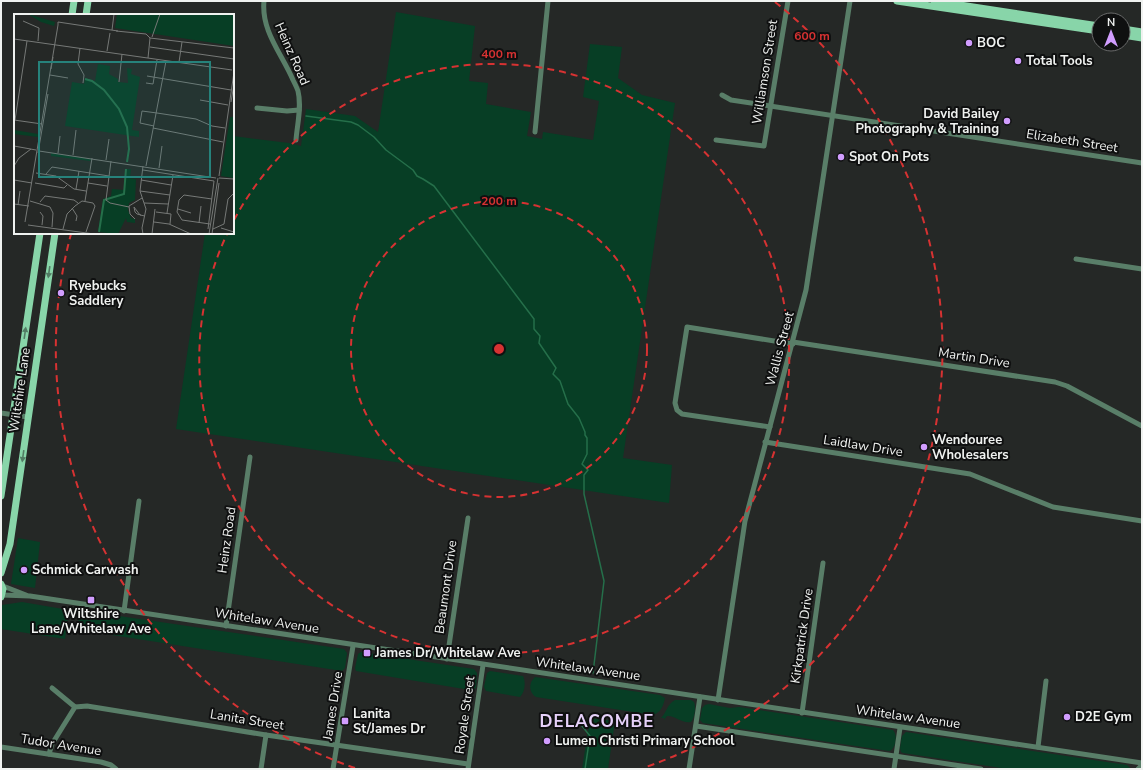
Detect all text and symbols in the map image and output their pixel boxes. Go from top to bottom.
north arrow [1091,12,1131,52]
inset map [14,14,234,234]
text: N [1107,15,1115,30]
street label: Williamson Street [748,18,782,126]
street label: Heinz Road [270,20,314,88]
text: 600 m [794,28,830,44]
place label: BOC [977,34,1005,52]
marker: BOC [964,38,974,48]
text: 400 m [481,46,517,62]
place label: Total Tools [1026,52,1093,70]
marker: Total Tools [1013,56,1023,66]
place label: David Bailey Photography & Training [856,105,999,138]
marker: David Bailey Photography & Training [1002,116,1012,126]
street label: Elizabeth Street [1025,125,1120,157]
place label: Spot On Pots [849,148,929,166]
marker: Spot On Pots [836,152,846,162]
text: 200 m [481,193,517,209]
one-way arrow [46,266,52,278]
place label: Ryebucks Saddlery [69,277,126,310]
marker: Ryebucks Saddlery [56,288,66,298]
street label: Wallis Street [761,309,799,388]
one-way arrow [22,327,28,339]
centre of rings [492,342,506,356]
street label: Martin Drive [937,343,1011,373]
street label: Wiltshire Lane [5,346,35,434]
street label: Laidlaw Drive [822,431,904,461]
place label: Wendouree Wholesalers [932,431,1009,464]
marker: Wendouree Wholesalers [919,442,929,452]
one-way arrow [20,450,26,462]
street label: Heinz Road [213,506,241,574]
street label: Beaumont Drive [431,539,461,635]
place label: Schmick Carwash [32,561,138,579]
marker: Schmick Carwash [19,565,29,575]
street label: Kirkpatrick Drive [786,587,818,685]
marker: Wiltshire Lane/Whitelaw Ave [86,595,96,605]
street label: Whitelaw Avenue [214,604,320,638]
place label: Wiltshire Lane/Whitelaw Ave [31,605,151,638]
place label: James Dr/Whitelaw Ave [374,644,521,662]
marker: James Dr/Whitelaw Ave [362,648,372,658]
street label: Whitelaw Avenue [535,653,641,685]
street label: James Drive [319,670,347,743]
street label: Royale Street [451,674,479,755]
street label: Whitelaw Avenue [855,701,961,733]
street label: Lanita Street [209,705,286,735]
place label: Lanita St/James Dr [353,705,426,738]
place label: D2E Gym [1075,708,1132,726]
district label: DELACOMBE [540,710,654,733]
marker: D2E Gym [1062,712,1072,722]
marker: Lanita St/James Dr [340,716,350,726]
street label: Tudor Avenue [19,730,103,760]
place label: Lumen Christi Primary School [555,732,735,750]
marker: Lumen Christi Primary School [542,736,552,746]

